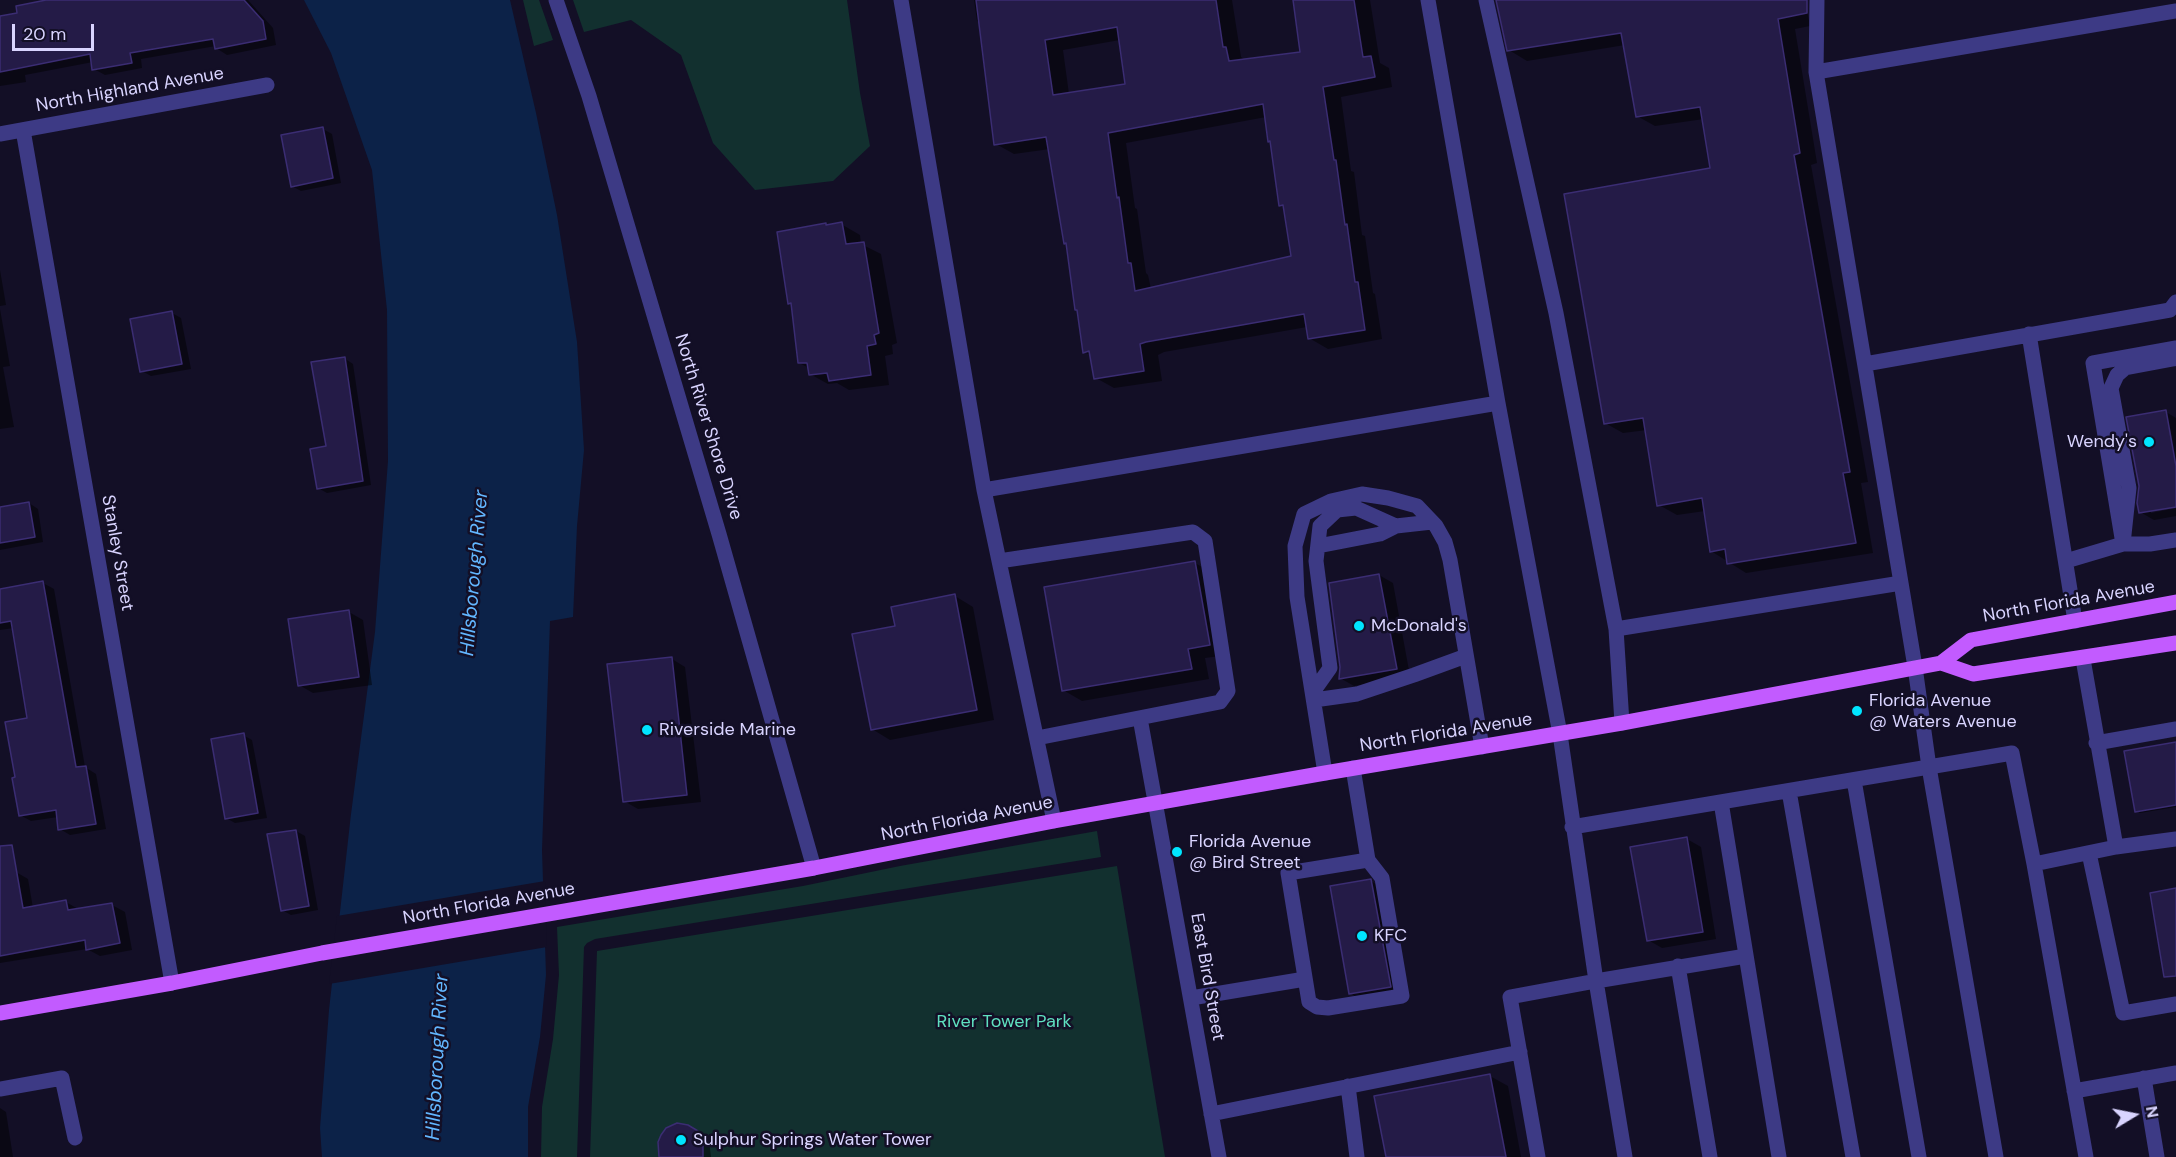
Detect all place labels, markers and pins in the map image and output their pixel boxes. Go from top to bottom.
place label: Wendy's [2067,431,2137,453]
marker: Wendy's [2142,435,2156,449]
place label: McDonald's [1371,615,1467,637]
marker: McDonald's [1352,619,1366,633]
place label: Florida Avenue @ Waters Avenue [1869,690,2017,732]
marker: Florida Avenue @ Waters Avenue [1850,704,1864,718]
place label: Riverside Marine [659,719,796,741]
marker: Riverside Marine [640,723,654,737]
place label: Florida Avenue @ Bird Street [1189,831,1311,874]
marker: Florida Avenue @ Bird Street [1170,845,1184,859]
place label: KFC [1374,925,1407,947]
marker: KFC [1355,929,1369,943]
place label: Sulphur Springs Water Tower [693,1129,932,1151]
marker: Sulphur Springs Water Tower [674,1133,688,1147]

